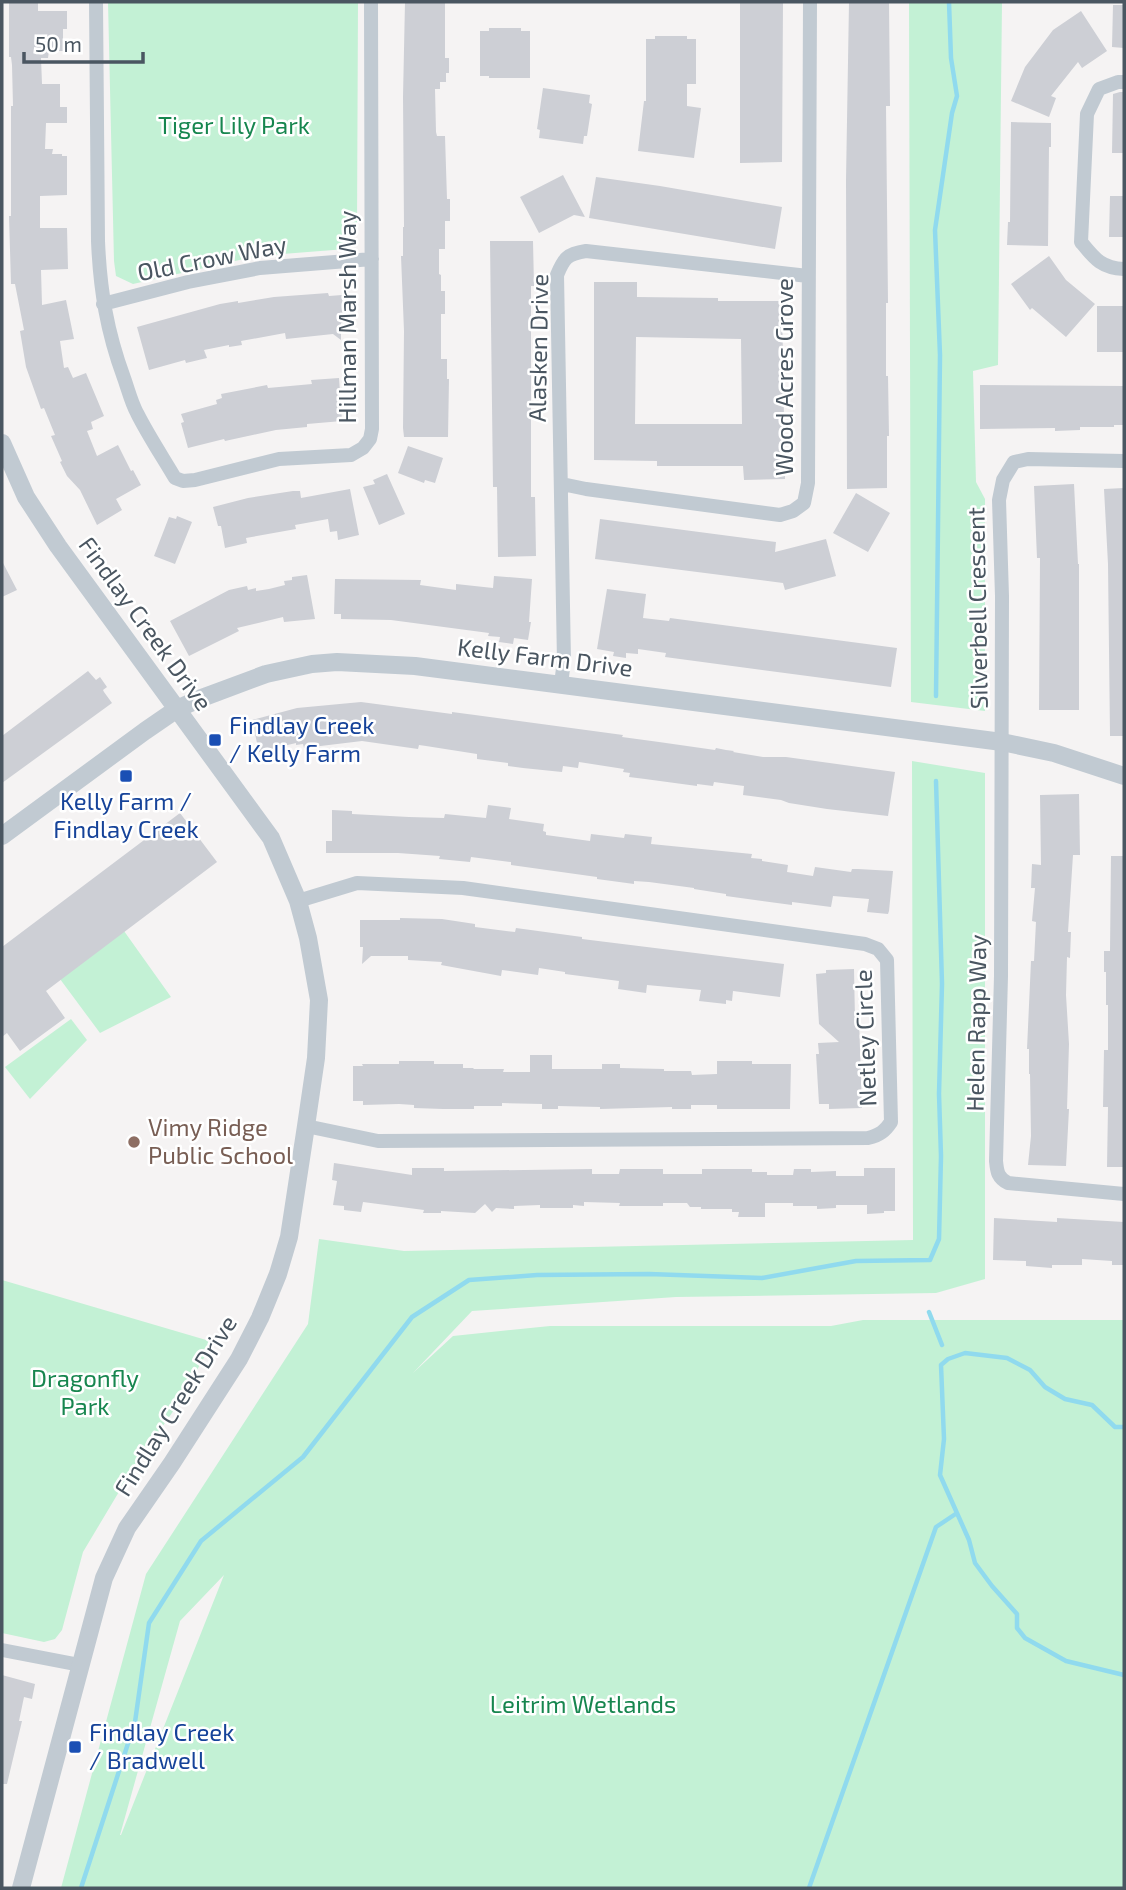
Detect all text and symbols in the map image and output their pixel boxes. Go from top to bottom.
scale bar [24,21,144,65]
text: 50 m [35,31,82,56]
park label: Tiger Lily Park [158,110,310,139]
street label: Hillman Marsh Way [332,210,361,424]
street label: Old Crow Way [135,229,289,286]
street label: Alasken Drive [522,274,553,422]
street label: Wood Acres Grove [769,278,798,476]
street label: Silverbell Crescent [960,507,993,709]
street label: Findlay Creek Drive [74,531,219,716]
street label: Kelly Farm Drive [456,631,635,682]
place label: Findlay Creek / Kelly Farm [229,710,374,767]
marker: Findlay Creek / Kelly Farm [207,732,223,748]
marker: Kelly Farm / Findlay Creek [118,768,134,784]
place label: Kelly Farm / Findlay Creek [53,786,199,843]
street label: Helen Rapp Way [959,934,992,1112]
street label: Netley Circle [848,969,881,1107]
place label: Vimy Ridge Public School [148,1112,293,1169]
marker: Vimy Ridge Public School [126,1134,142,1150]
street label: Findlay Creek Drive [107,1310,242,1501]
park label: Dragonfly Park [31,1363,139,1420]
park label: Leitrim Wetlands [490,1689,676,1718]
place label: Findlay Creek / Bradwell [89,1717,234,1774]
marker: Findlay Creek / Bradwell [67,1739,83,1755]

